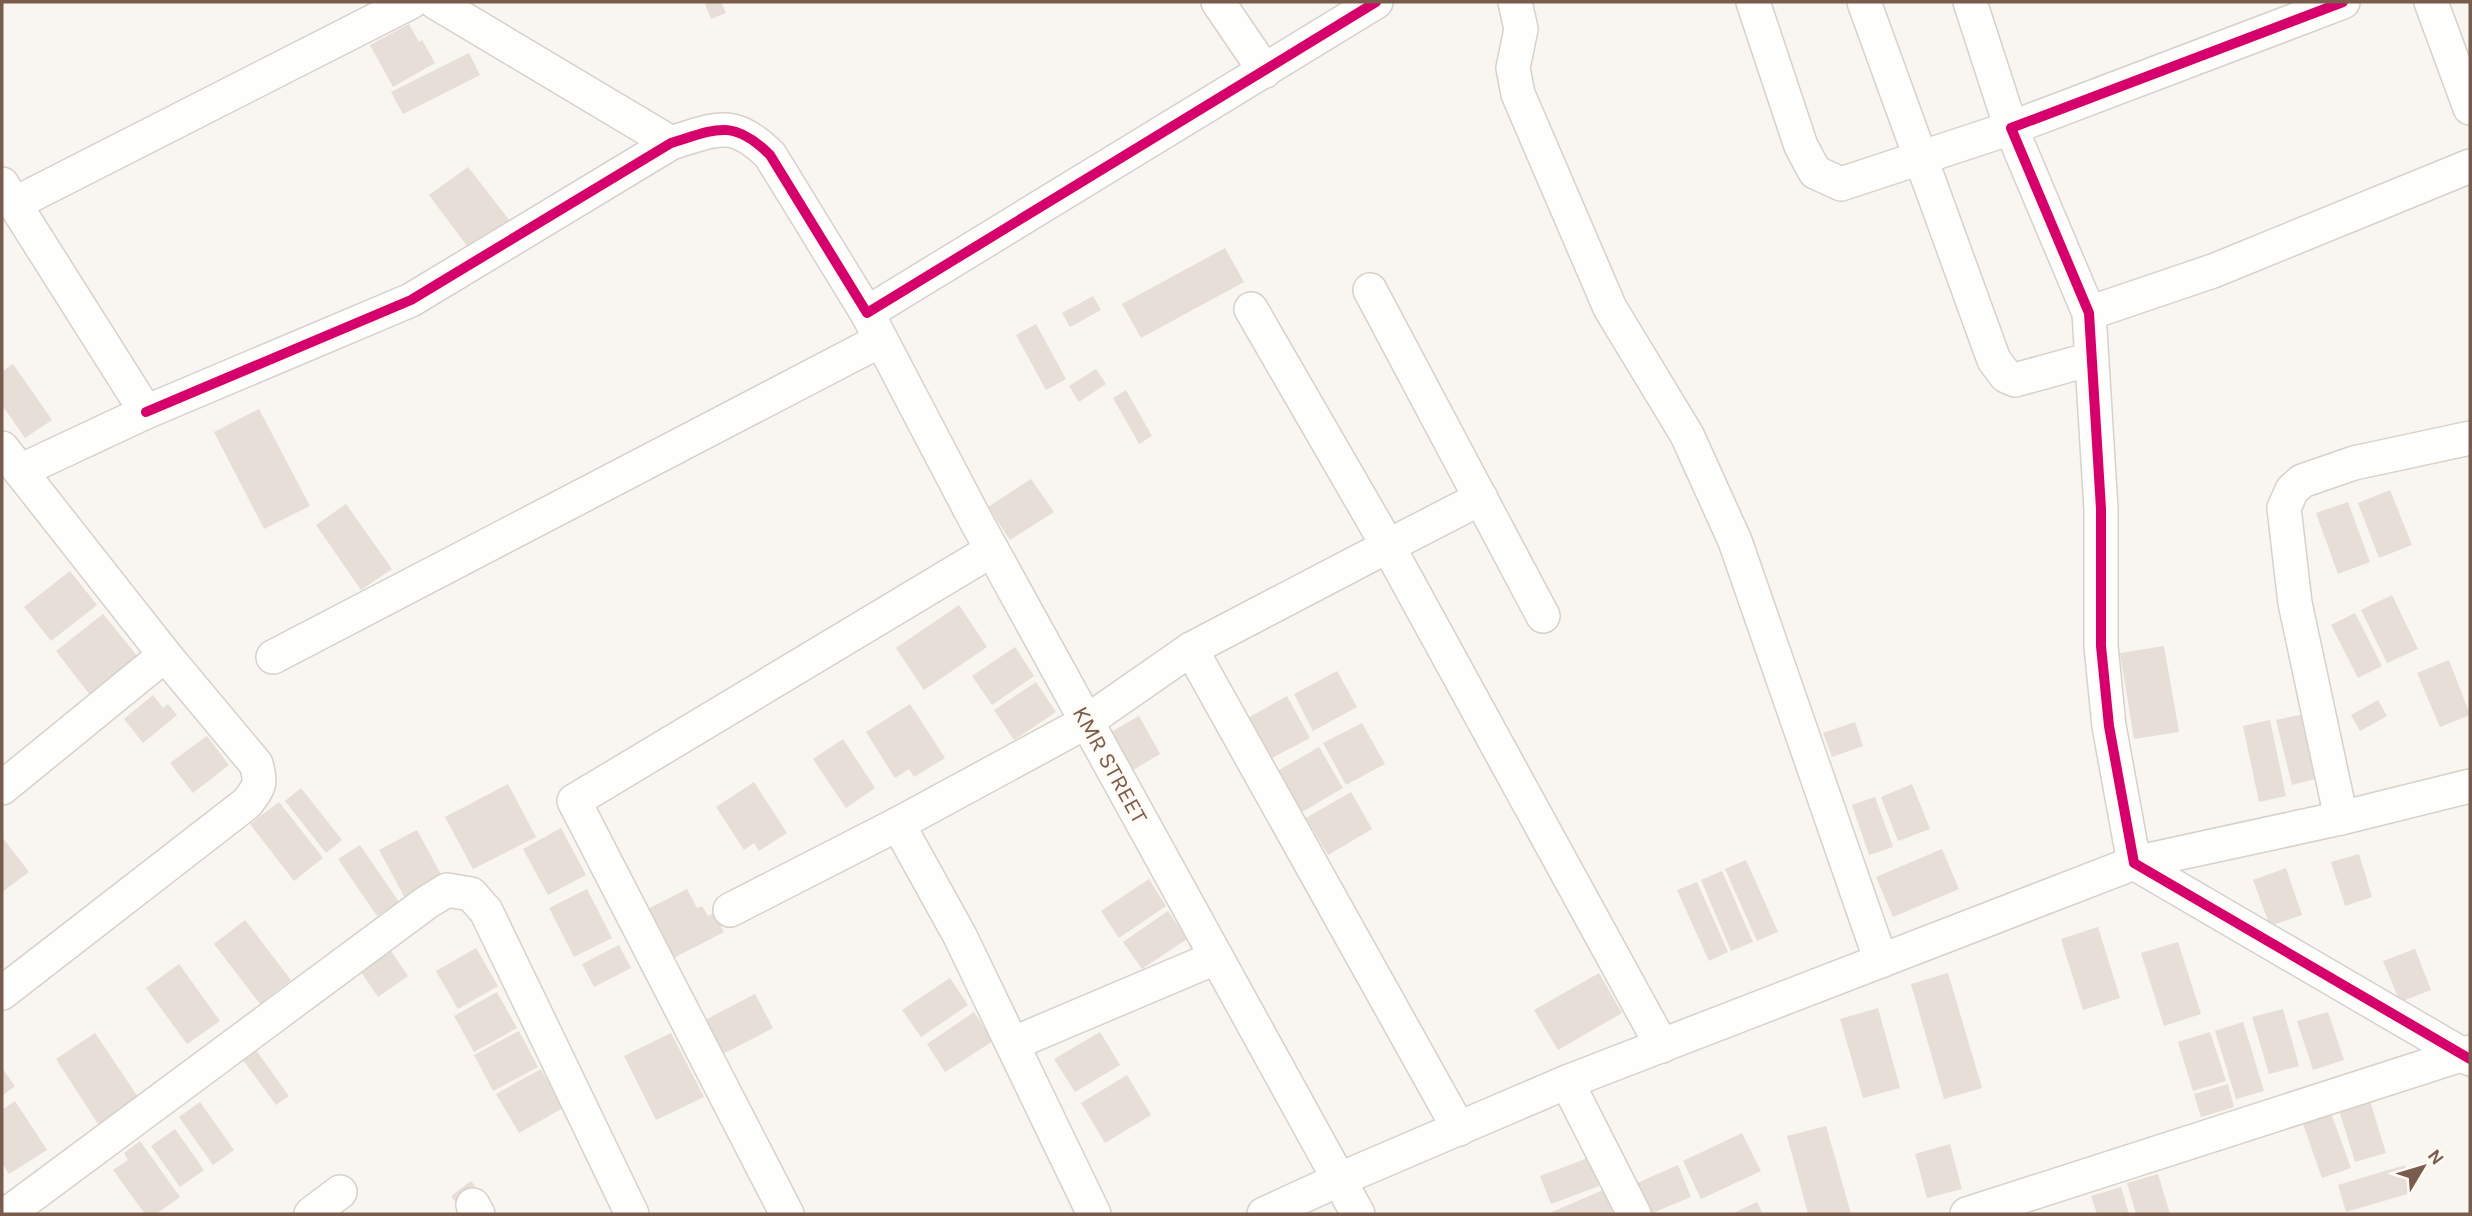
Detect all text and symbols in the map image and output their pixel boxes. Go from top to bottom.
street label: KMR STREET [1067,702,1154,829]
north arrow [2388,1132,2458,1202]
text: N [2423,1145,2448,1169]

